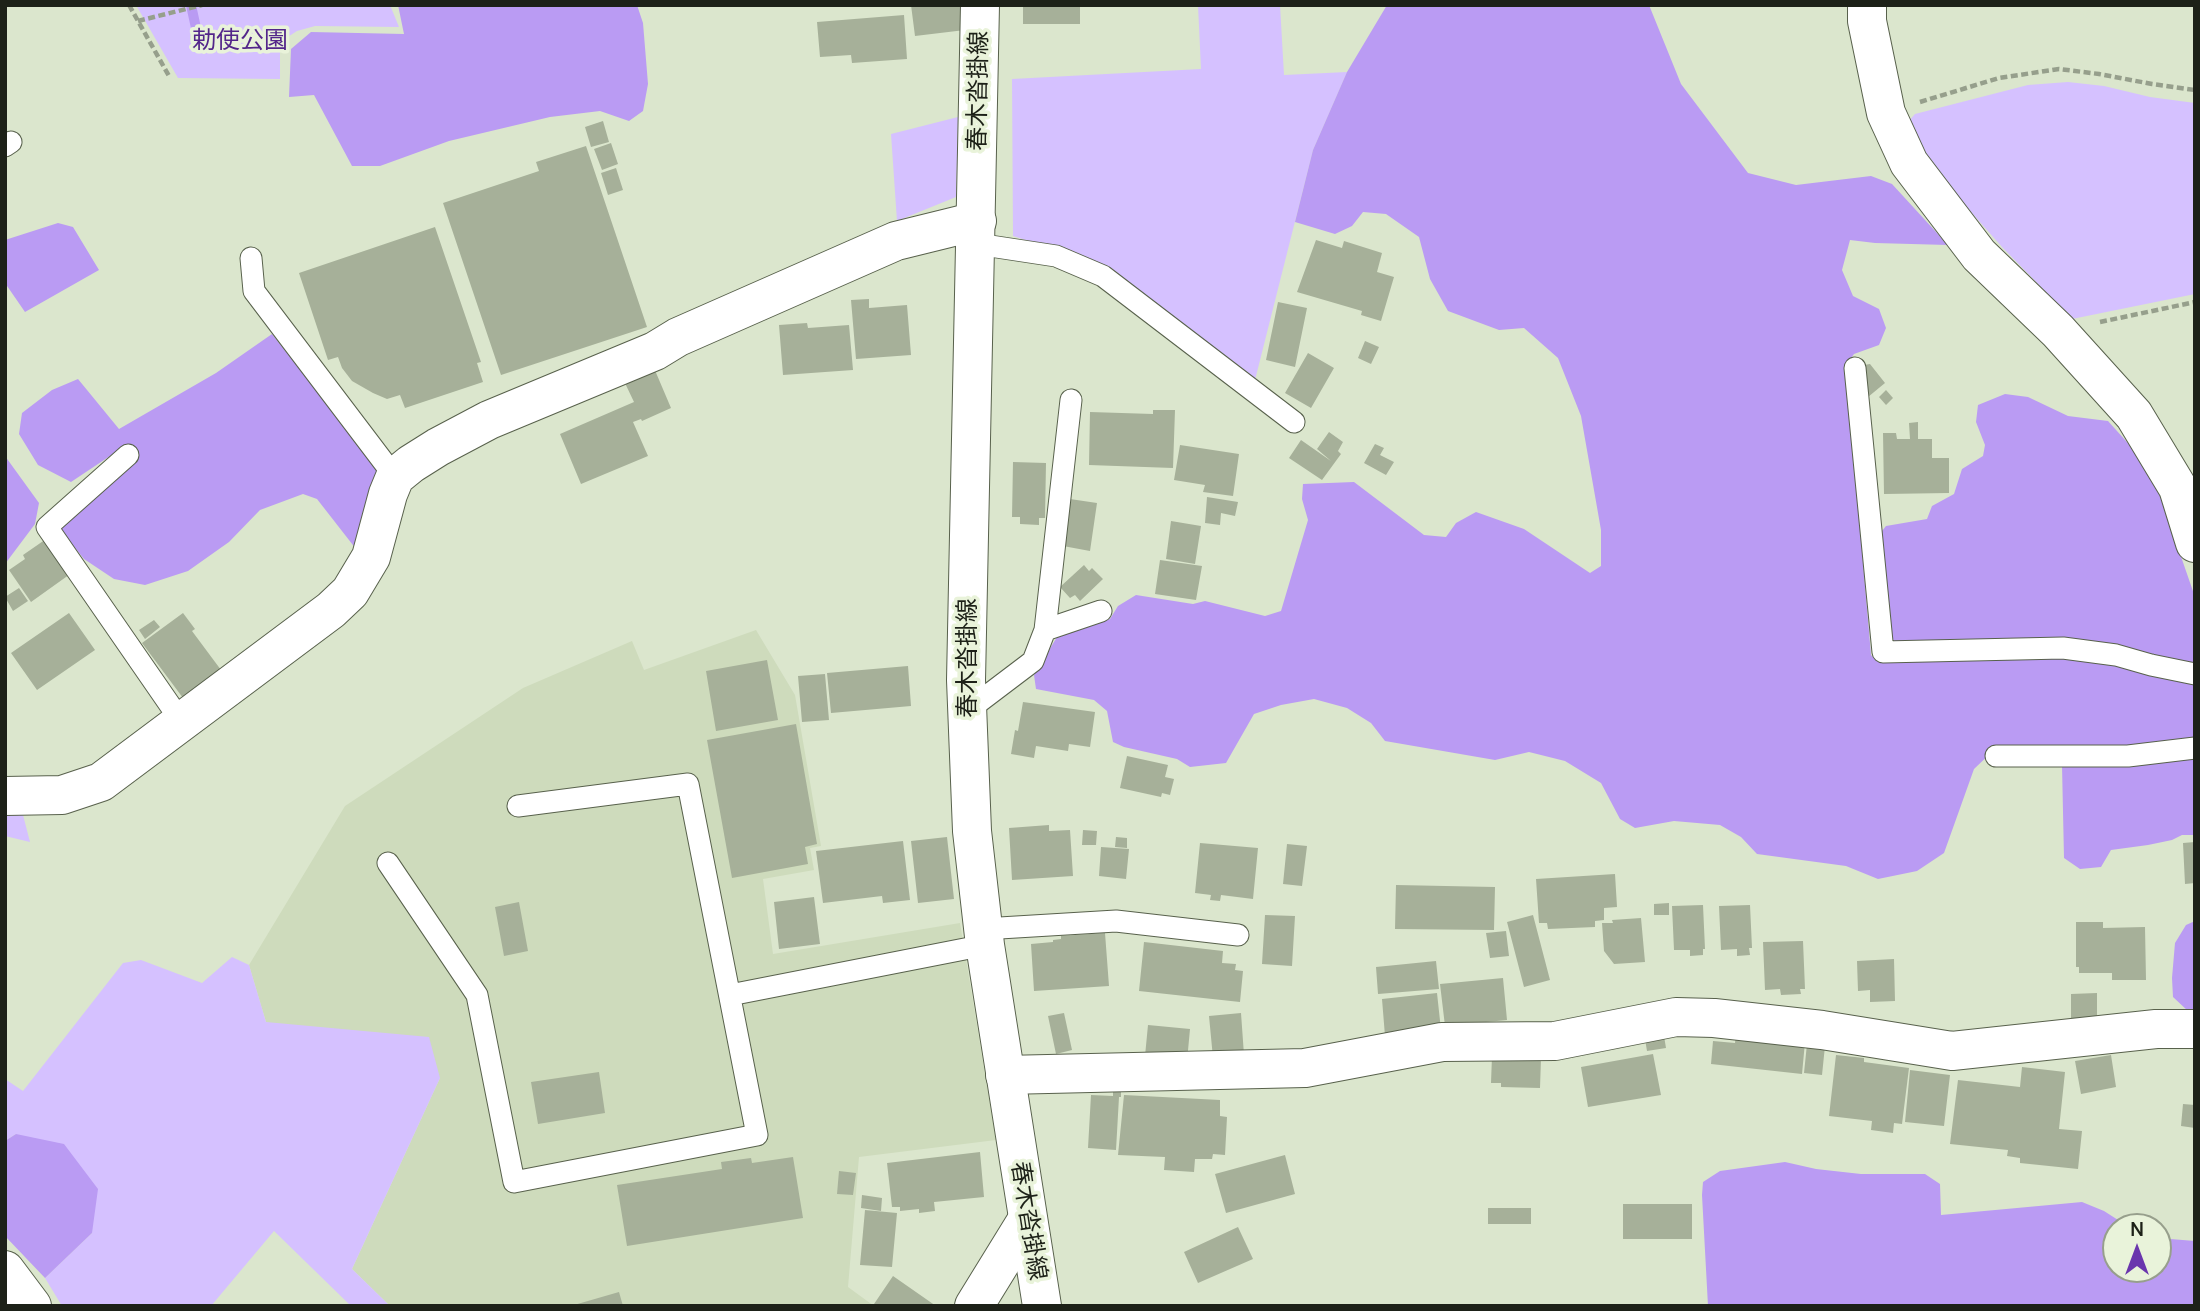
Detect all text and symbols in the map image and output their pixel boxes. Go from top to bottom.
park label: 勅使公園 [192,27,288,55]
street label: 春木沓掛線 [964,31,994,151]
street label: 春木沓掛線 [954,598,982,718]
street label: 春木沓掛線 [1004,1159,1052,1283]
north arrow [2102,1213,2172,1283]
text: N [2130,1216,2144,1242]

